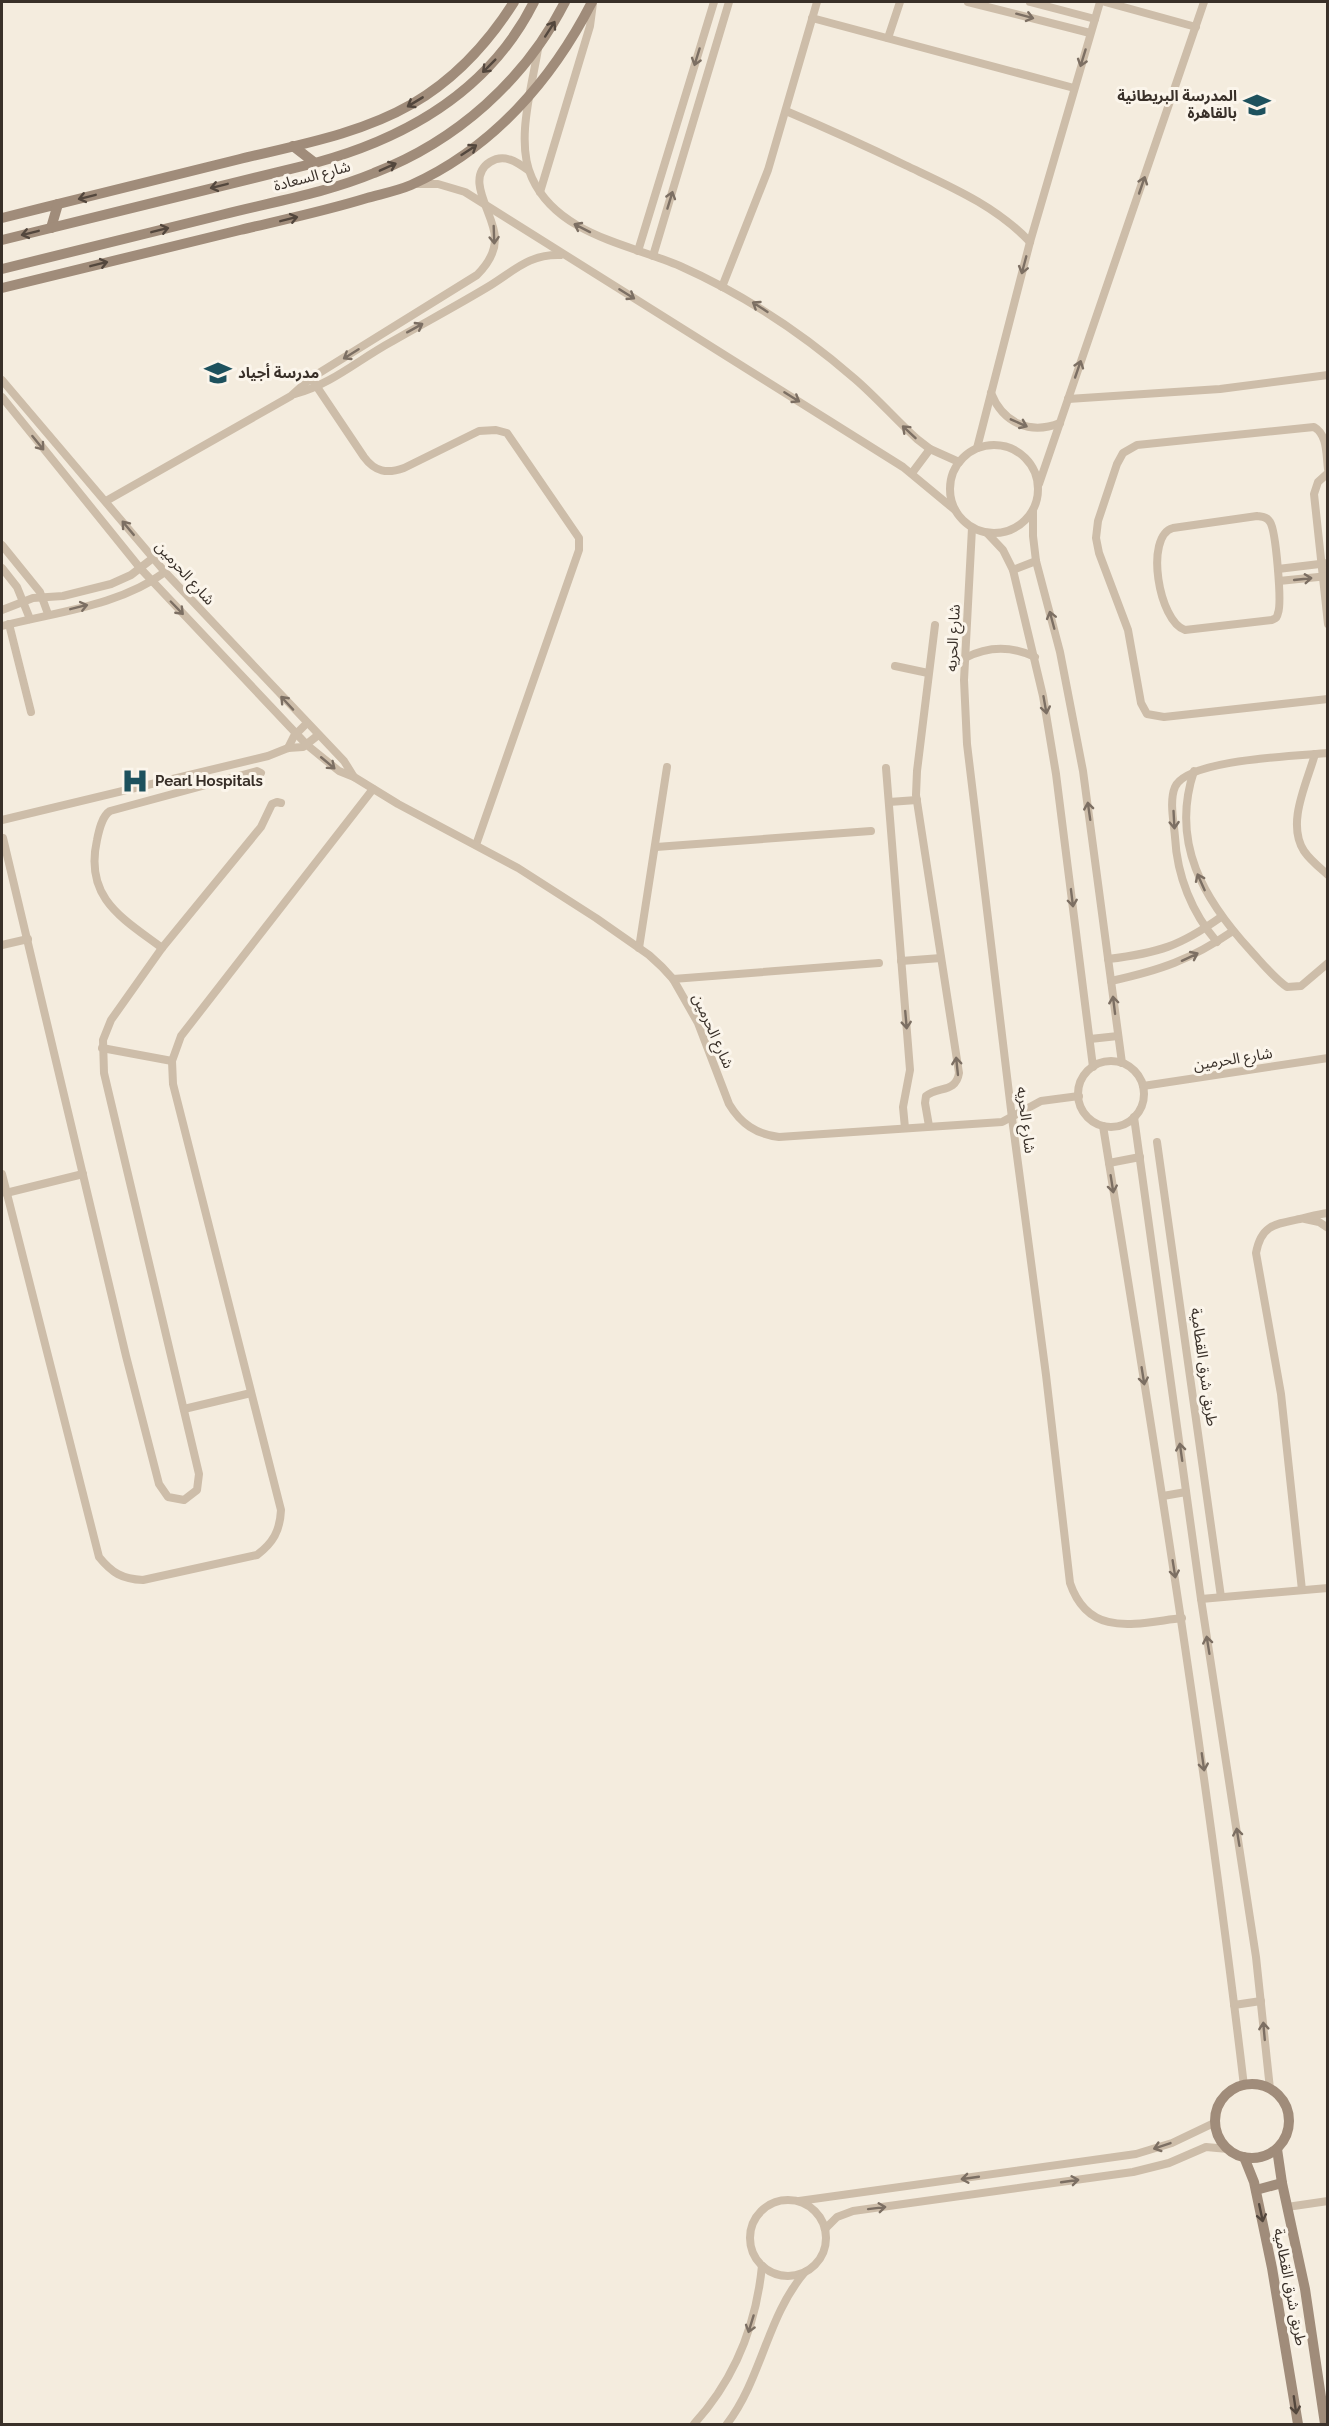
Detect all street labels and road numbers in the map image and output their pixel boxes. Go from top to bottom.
street label: شارع السعادة [272,157,353,198]
street label: شارع الحرمين [149,537,219,611]
street label: شارع الحريه [942,604,967,672]
street label: شارع الحرمين [686,991,738,1073]
street label: شارع الحرمين [1192,1044,1275,1077]
street label: شارع الحريه [1010,1085,1039,1155]
street label: طريق شرق القطامية [1186,1307,1221,1428]
street label: طريق شرق القطامية [1269,2227,1310,2348]

